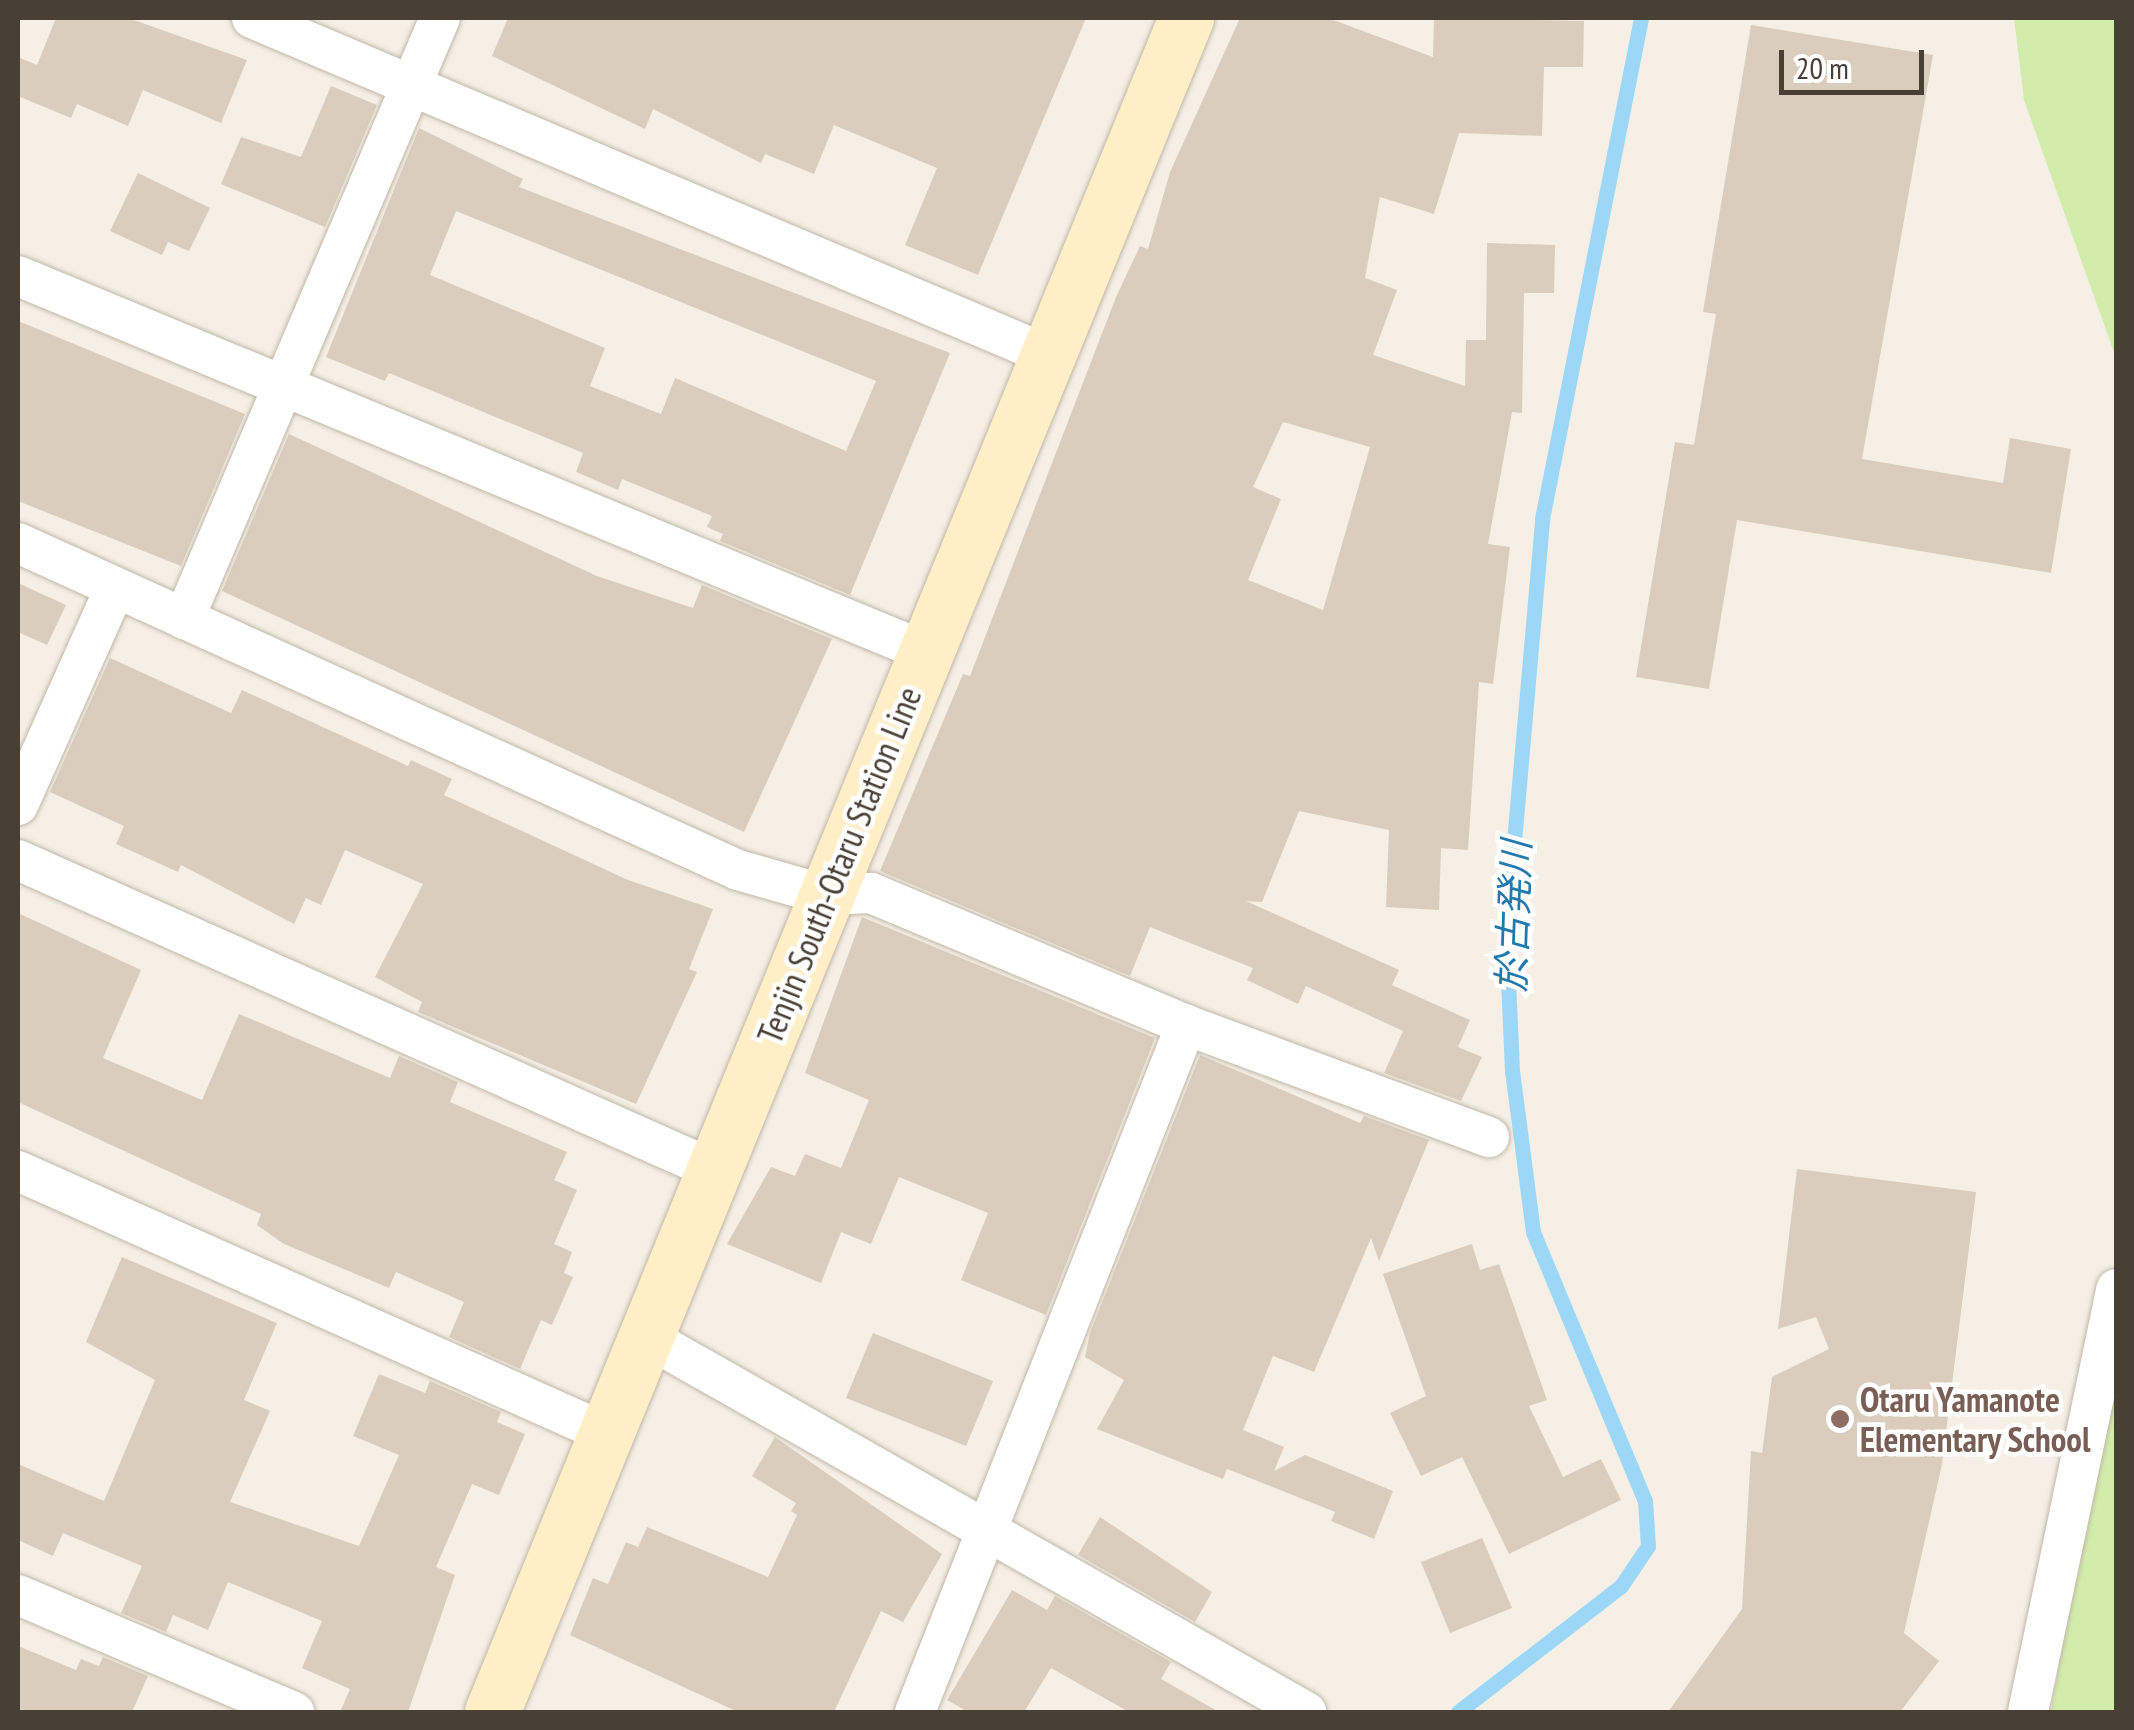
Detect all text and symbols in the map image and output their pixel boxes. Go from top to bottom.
scale bar [1784,30,1929,92]
text: 20 m [1796,48,1849,87]
street label: Tenjin South-Otaru Station Line [748,681,930,1049]
water label: 於古発川 [1488,839,1538,993]
place label: Otaru Yamanote Elementary School [1860,1378,2091,1460]
marker: Otaru Yamanote Elementary School [1829,1408,1851,1430]

